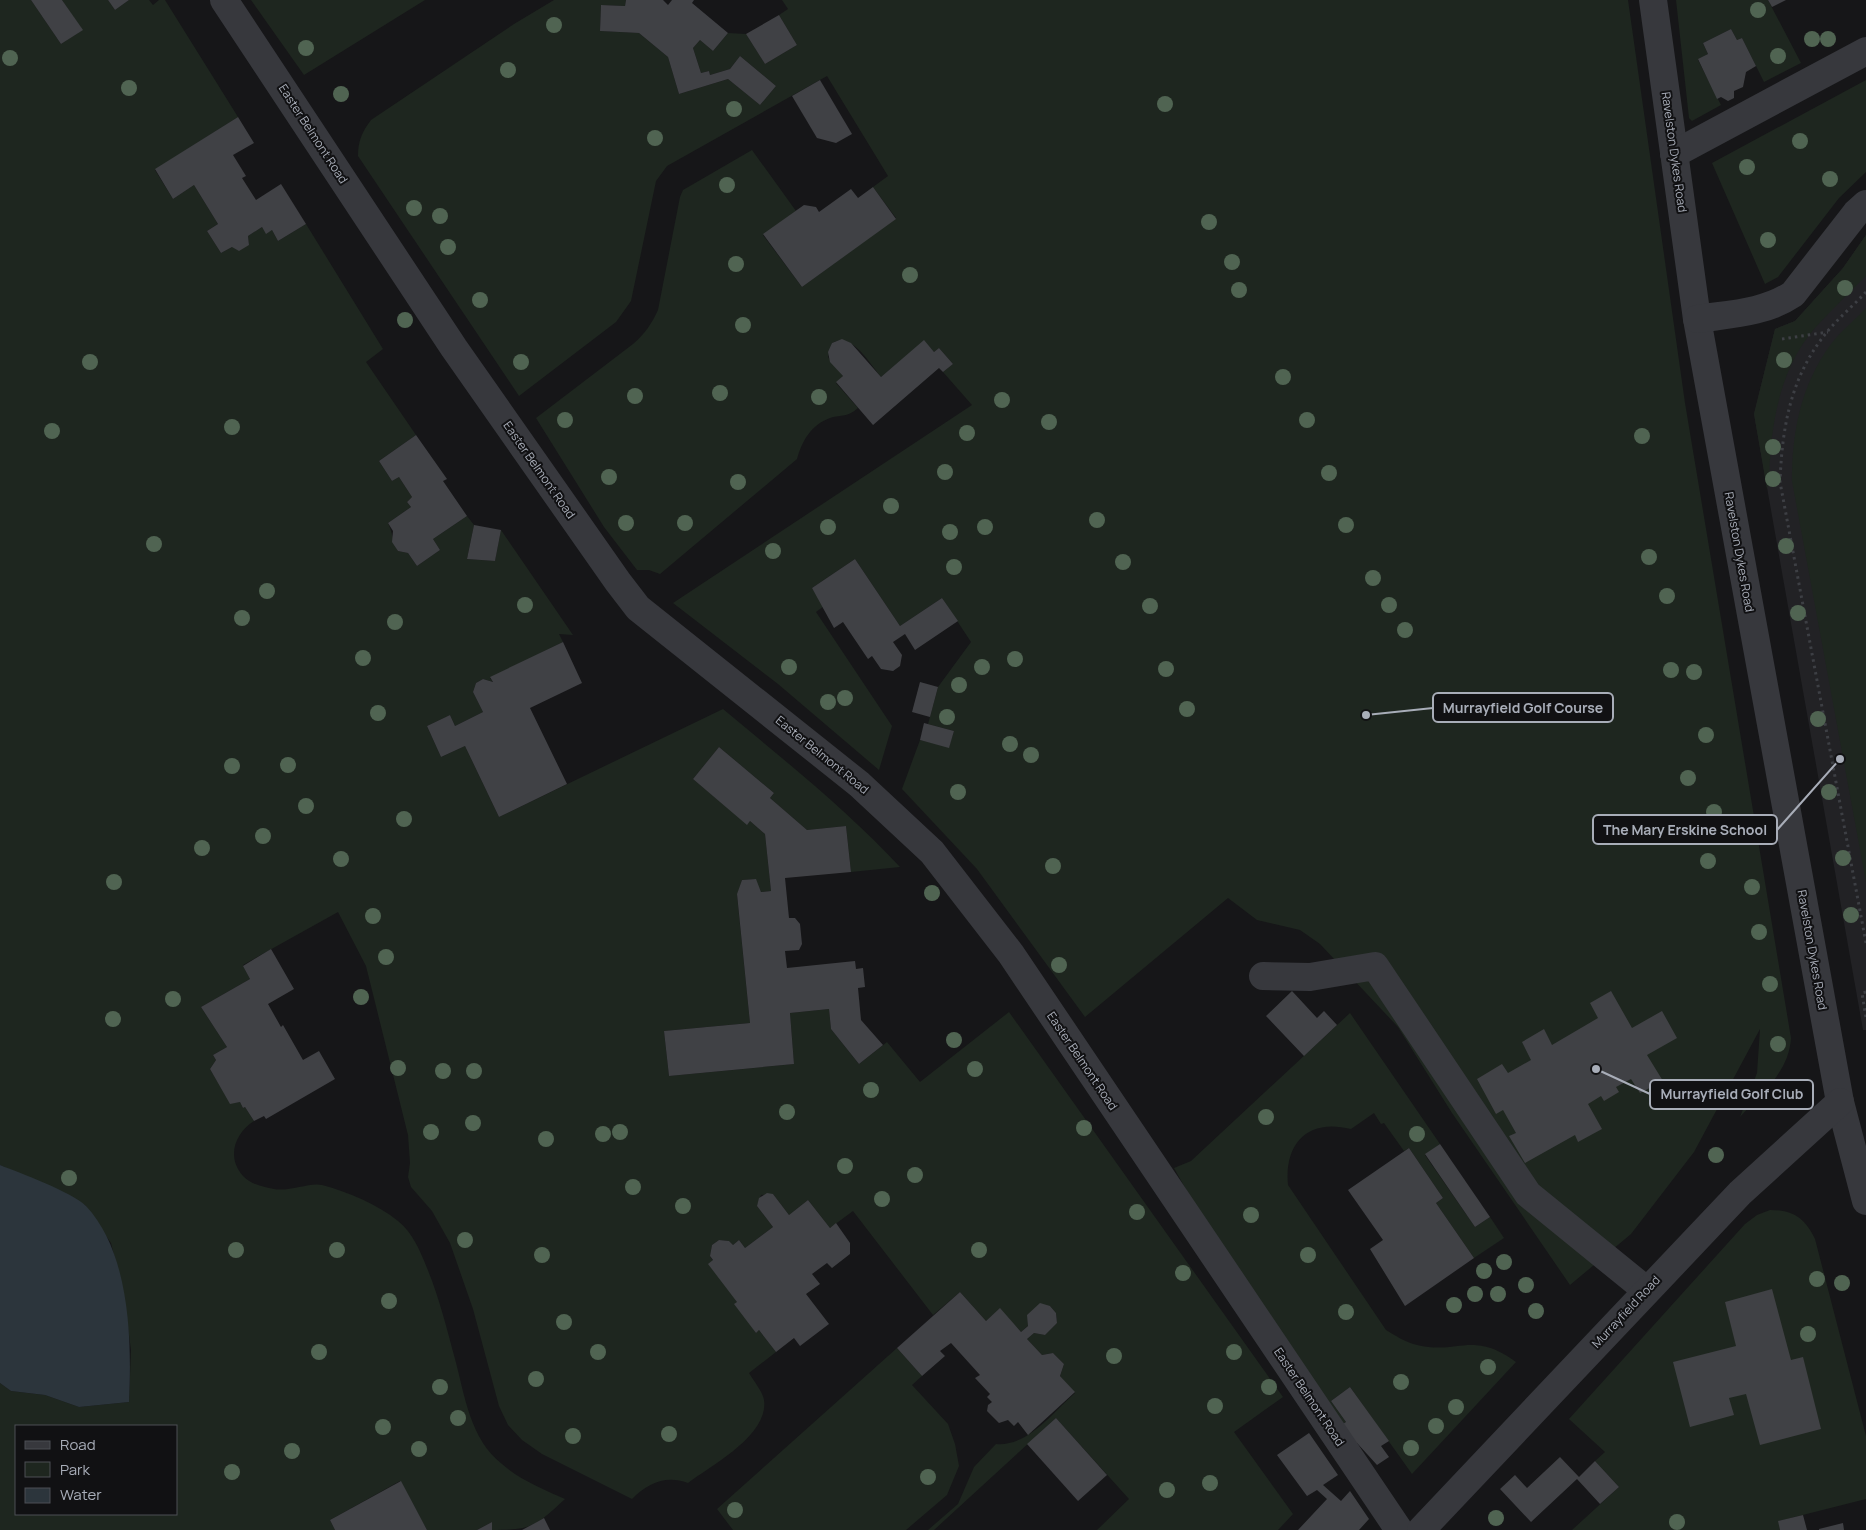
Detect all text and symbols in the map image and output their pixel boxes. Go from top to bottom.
street label: Easter Belmont Road [275,81,352,187]
street label: Ravelston Dykes Road [1658,91,1691,213]
street label: Easter Belmont Road [499,418,579,522]
street label: Ravelston Dykes Road [1721,491,1758,613]
callout: Murrayfield Golf Course [1433,693,1613,722]
text: Murrayfield Golf Course [1443,698,1603,717]
street label: Easter Belmont Road [772,712,872,797]
callout: The Mary Erskine School [1593,815,1777,844]
text: The Mary Erskine School [1603,820,1767,839]
street label: Ravelston Dykes Road [1794,889,1831,1011]
street label: Easter Belmont Road [1043,1008,1122,1113]
callout: Murrayfield Golf Club [1650,1080,1813,1109]
text: Murrayfield Golf Club [1661,1084,1804,1103]
street label: Murrayfield Road [1588,1272,1664,1352]
street label: Easter Belmont Road [1270,1344,1349,1449]
legend [15,1425,178,1515]
text: Road [60,1434,96,1455]
text: Park [60,1459,90,1480]
text: Water [60,1484,102,1505]

